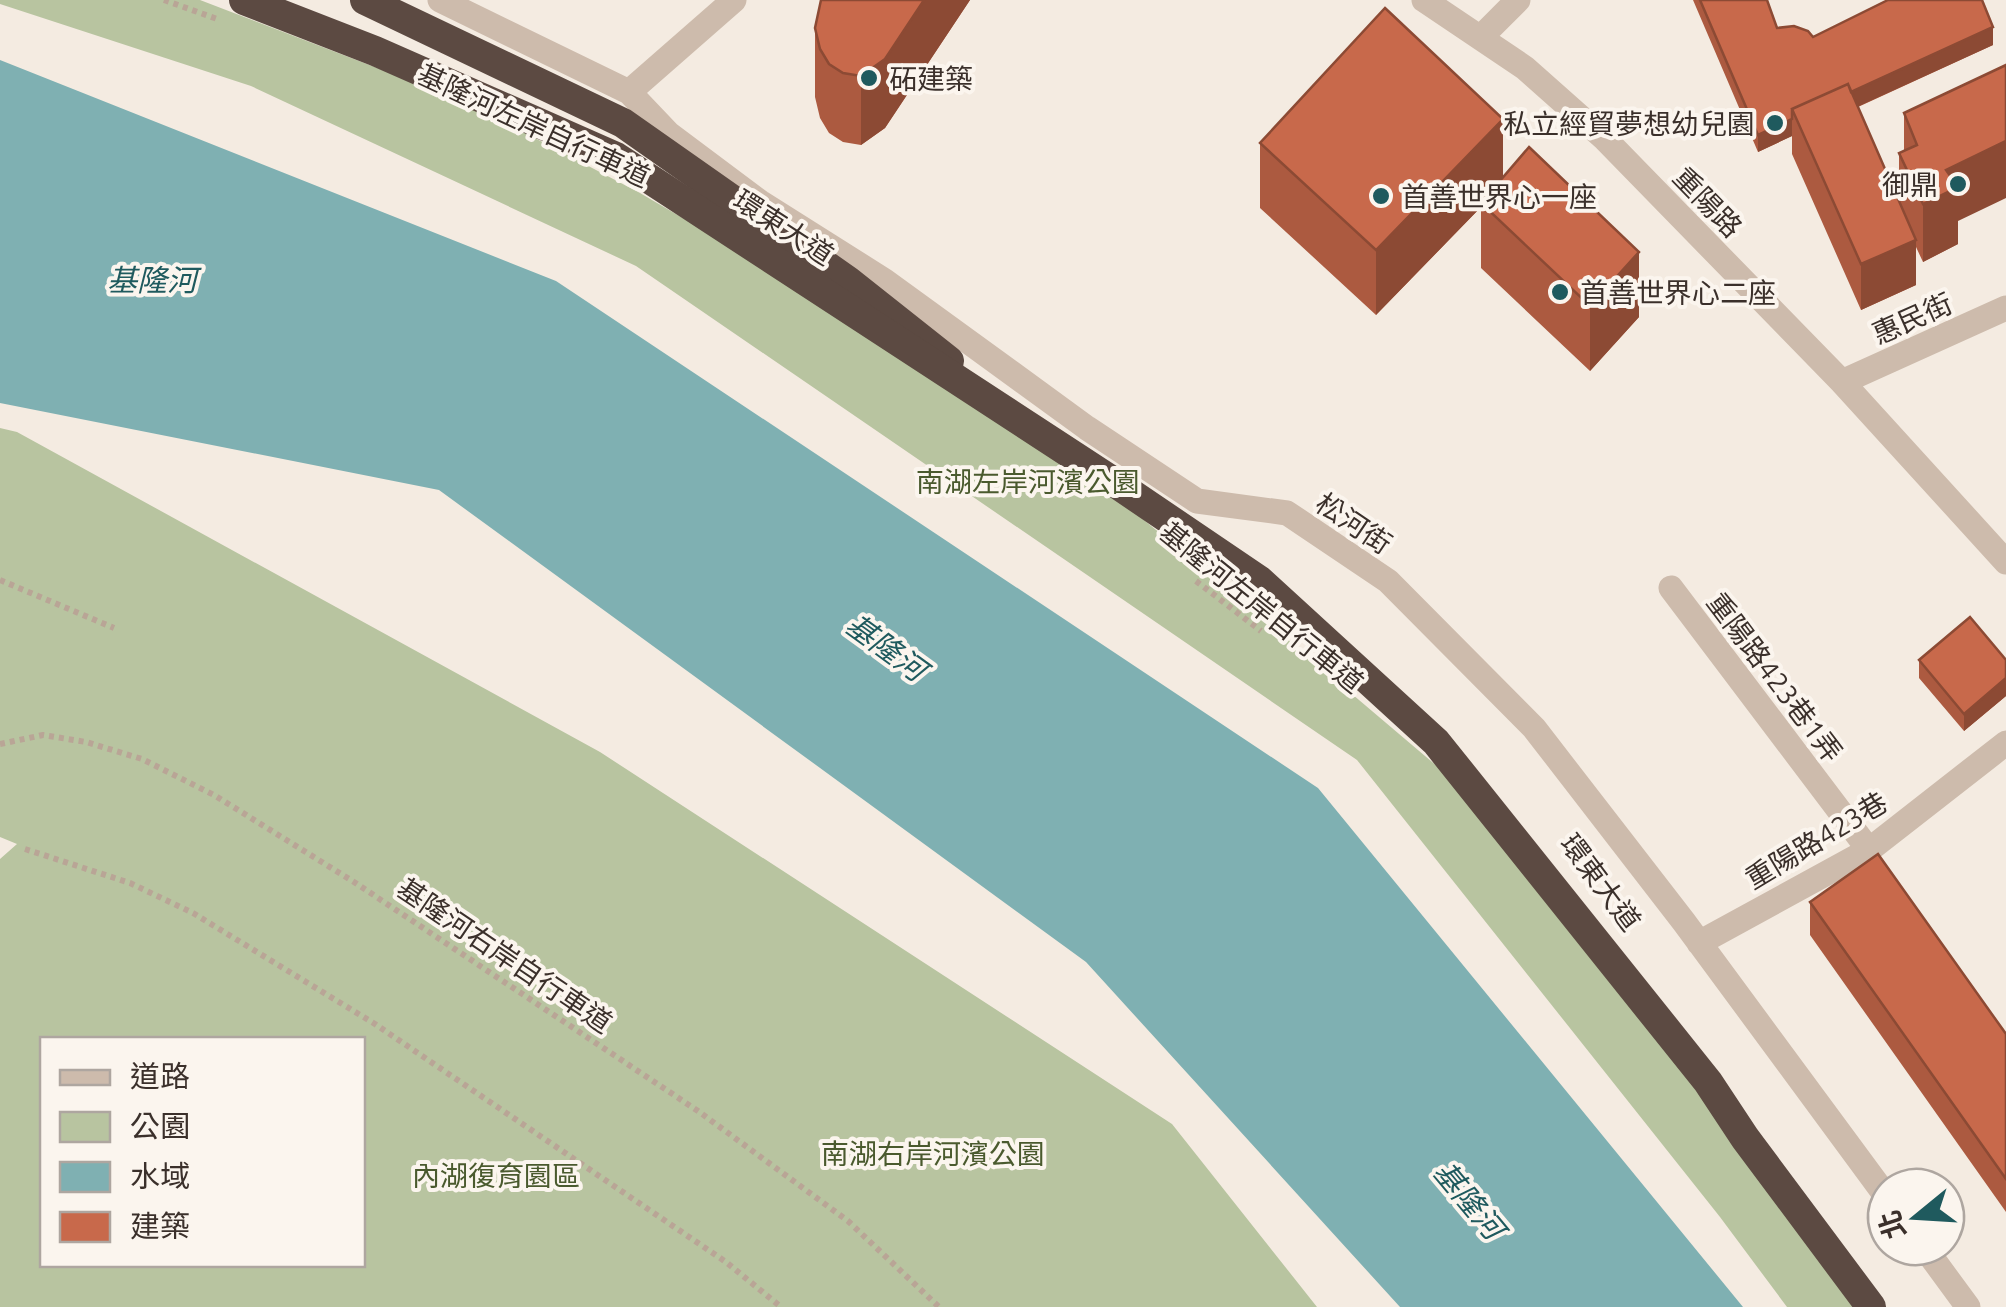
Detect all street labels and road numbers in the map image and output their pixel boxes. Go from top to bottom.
street label: 基隆河左岸自行車道 [413,58,655,192]
street label: 重陽路 [1668,161,1748,243]
street label: 環東大道 [729,183,839,271]
street label: 惠民街 [1867,287,1957,349]
street label: 松河街 [1311,487,1397,559]
street label: 基隆河左岸自行車道 [1154,516,1370,698]
street label: 重陽路423巷1弄 [1701,587,1849,767]
street label: 重陽路423巷 [1740,786,1892,894]
street label: 環東大道 [1555,828,1647,936]
street label: 基隆河右岸自行車道 [392,872,618,1038]

